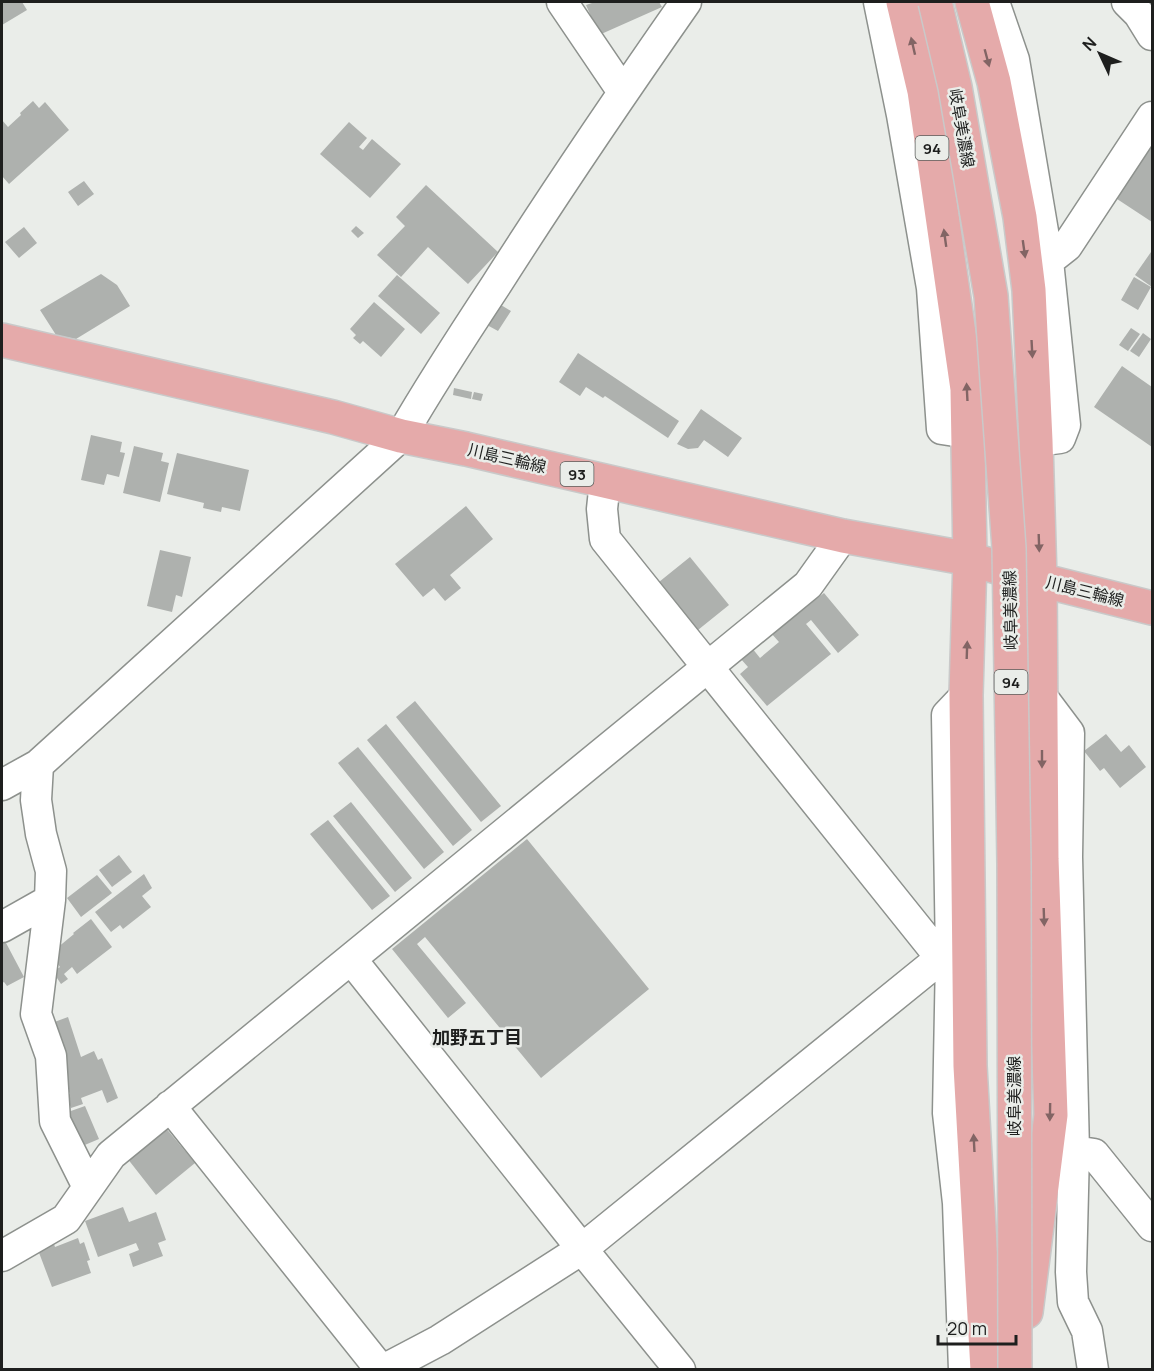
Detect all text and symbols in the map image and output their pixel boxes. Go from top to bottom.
north arrow [1070,24,1130,84]
text: N [1077,32,1101,55]
one-way arrow [908,37,918,55]
one-way arrow [983,49,992,67]
street label: 岐阜美濃線 [944,87,980,169]
road number: 94 [916,136,948,160]
one-way arrow [941,228,950,247]
one-way arrow [1019,240,1028,259]
one-way arrow [1027,339,1037,358]
one-way arrow [962,383,971,402]
street label: 川島三輪線 [466,438,548,478]
road number: 93 [560,462,594,486]
one-way arrow [1035,534,1044,553]
street label: 岐阜美濃線 [998,570,1022,650]
street label: 川島三輪線 [1044,571,1126,611]
one-way arrow [963,641,972,660]
road number: 94 [994,670,1028,694]
one-way arrow [1037,750,1047,769]
one-way arrow [1039,908,1049,927]
district label: 加野五丁目 [432,1025,522,1049]
street label: 岐阜美濃線 [1003,1056,1025,1136]
one-way arrow [1045,1102,1055,1121]
one-way arrow [970,1134,979,1153]
scale bar [938,1308,1016,1346]
text: 20 m [947,1316,987,1340]

